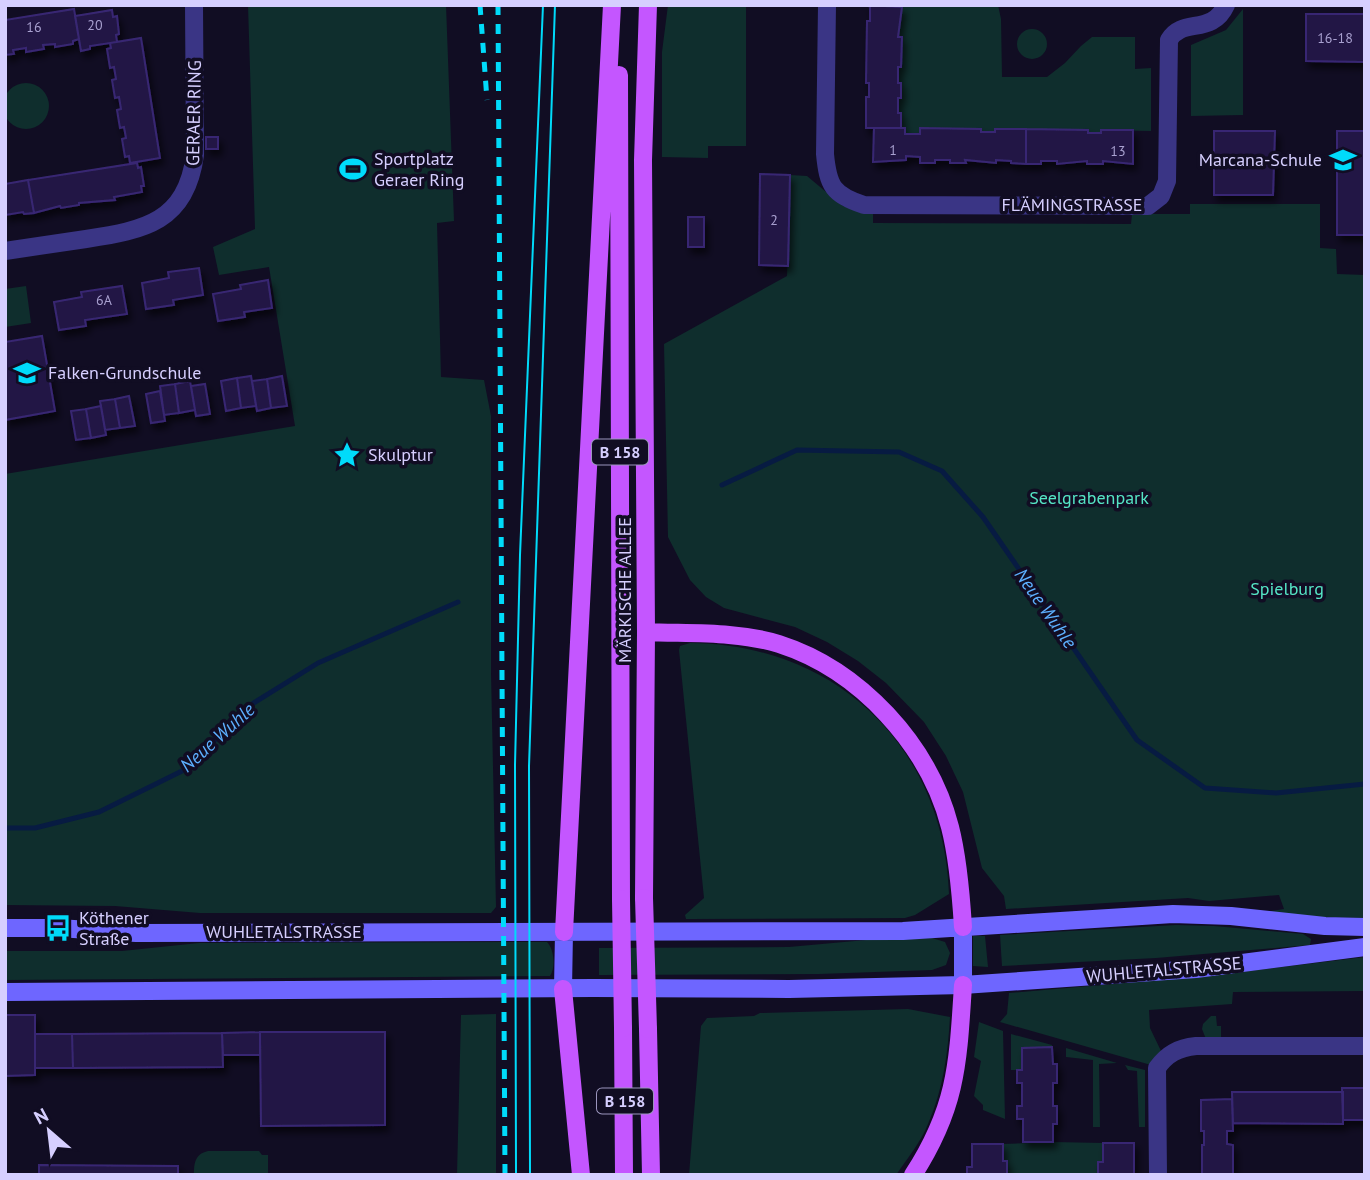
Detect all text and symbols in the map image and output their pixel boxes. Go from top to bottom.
house number: 20 [87,16,103,34]
house number: 16 [26,18,42,36]
house number: 16-18 [1317,29,1353,47]
street label: GERAER RING [181,60,206,166]
house number: 1 [889,141,897,159]
house number: 13 [1110,142,1126,160]
school or university icon: Marcana-Schule [1328,145,1358,175]
place label: Sportplatz Geraer Ring [374,147,464,191]
place label: Marcana-Schule [1199,148,1322,171]
sports icon: Sportplatz Geraer Ring [338,154,368,184]
street label: FLÄMINGSTRASSE [1002,193,1142,216]
house number: 2 [770,211,778,229]
house number: 6A [96,291,113,309]
school or university icon: Falken-Grundschule [12,358,42,388]
place label: Falken-Grundschule [48,361,201,384]
place icon: Skulptur [332,440,362,470]
road number: B 158 [592,440,648,464]
place label: Skulptur [368,443,433,466]
park label: Seelgrabenpark [1029,486,1149,509]
street label: MÄRKISCHE ALLEE [613,517,636,663]
water label: Neue Wuhle [1010,563,1082,653]
park label: Spielburg [1250,577,1324,600]
water label: Neue Wuhle [175,697,260,777]
place label: Köthener Straße [79,906,149,950]
bus stop icon: Köthener Straße [43,913,73,943]
street label: WUHLETALSTRASSE [206,920,362,943]
street label: WUHLETALSTRASSE [1086,951,1242,988]
road number: B 158 [597,1088,653,1114]
north arrow [14,1096,84,1166]
text: N [30,1102,52,1130]

